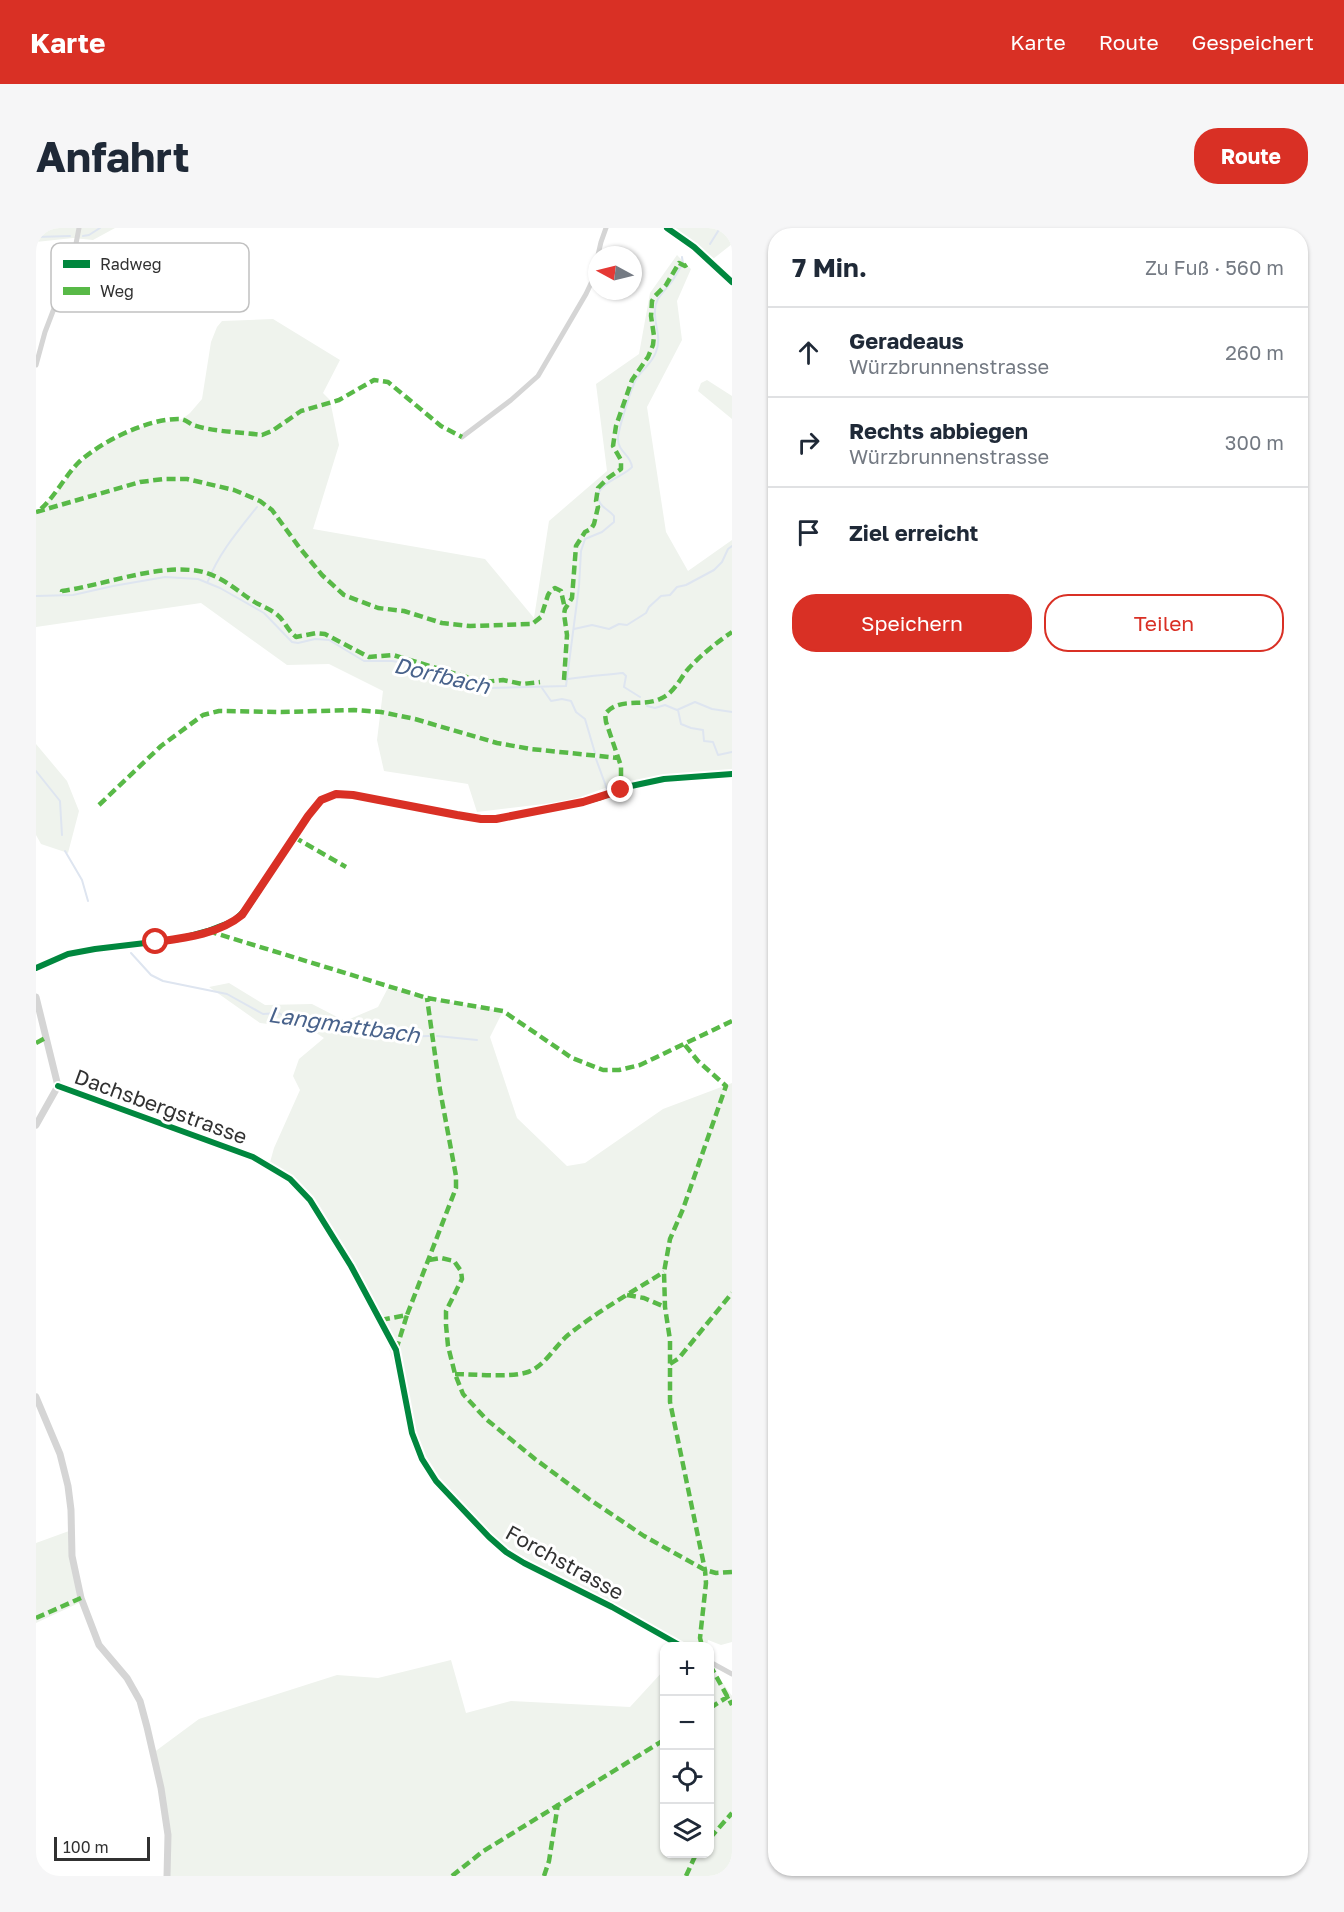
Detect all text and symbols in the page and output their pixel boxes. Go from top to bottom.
text: Karte [30,26,105,59]
text: Karte [1010,29,1066,55]
text: Route [1099,29,1159,55]
text: Gespeichert [1192,29,1314,55]
button: Route [1194,128,1308,184]
text: Anfahrt [36,131,190,181]
legend [51,243,249,312]
north arrow [588,246,642,300]
text: 7 Min. [792,252,867,283]
text: Radweg [100,254,162,274]
text: Zu Fuß · 560 m [1145,255,1284,279]
text: Weg [100,281,134,301]
text: Geradeaus [849,327,964,354]
icon: ahead [792,336,825,369]
text: 260 m [1225,340,1284,364]
text: Würzbrunnenstrasse [849,354,1049,378]
text: Rechts abbiegen [849,417,1028,444]
icon: right [792,426,825,459]
text: 300 m [1225,430,1284,454]
text: Würzbrunnenstrasse [849,444,1049,468]
icon: arrive [792,516,825,549]
text: Ziel erreicht [849,519,978,546]
button: Speichern [792,594,1032,652]
button: Teilen [1044,594,1284,652]
water label: Dorfbach [392,651,494,699]
route end [607,776,633,802]
route start [142,928,168,954]
water label: Langmattbach [266,1000,423,1048]
street label: Dachsbergstrasse [71,1063,251,1149]
street label: Forchstrasse [501,1519,629,1605]
map controls [660,1642,714,1858]
button: + [660,1642,714,1696]
button: − [660,1696,714,1750]
button: locate [660,1750,714,1804]
button: layers [660,1804,714,1858]
scale bar [54,1834,150,1862]
text: 100 m [63,1837,109,1857]

